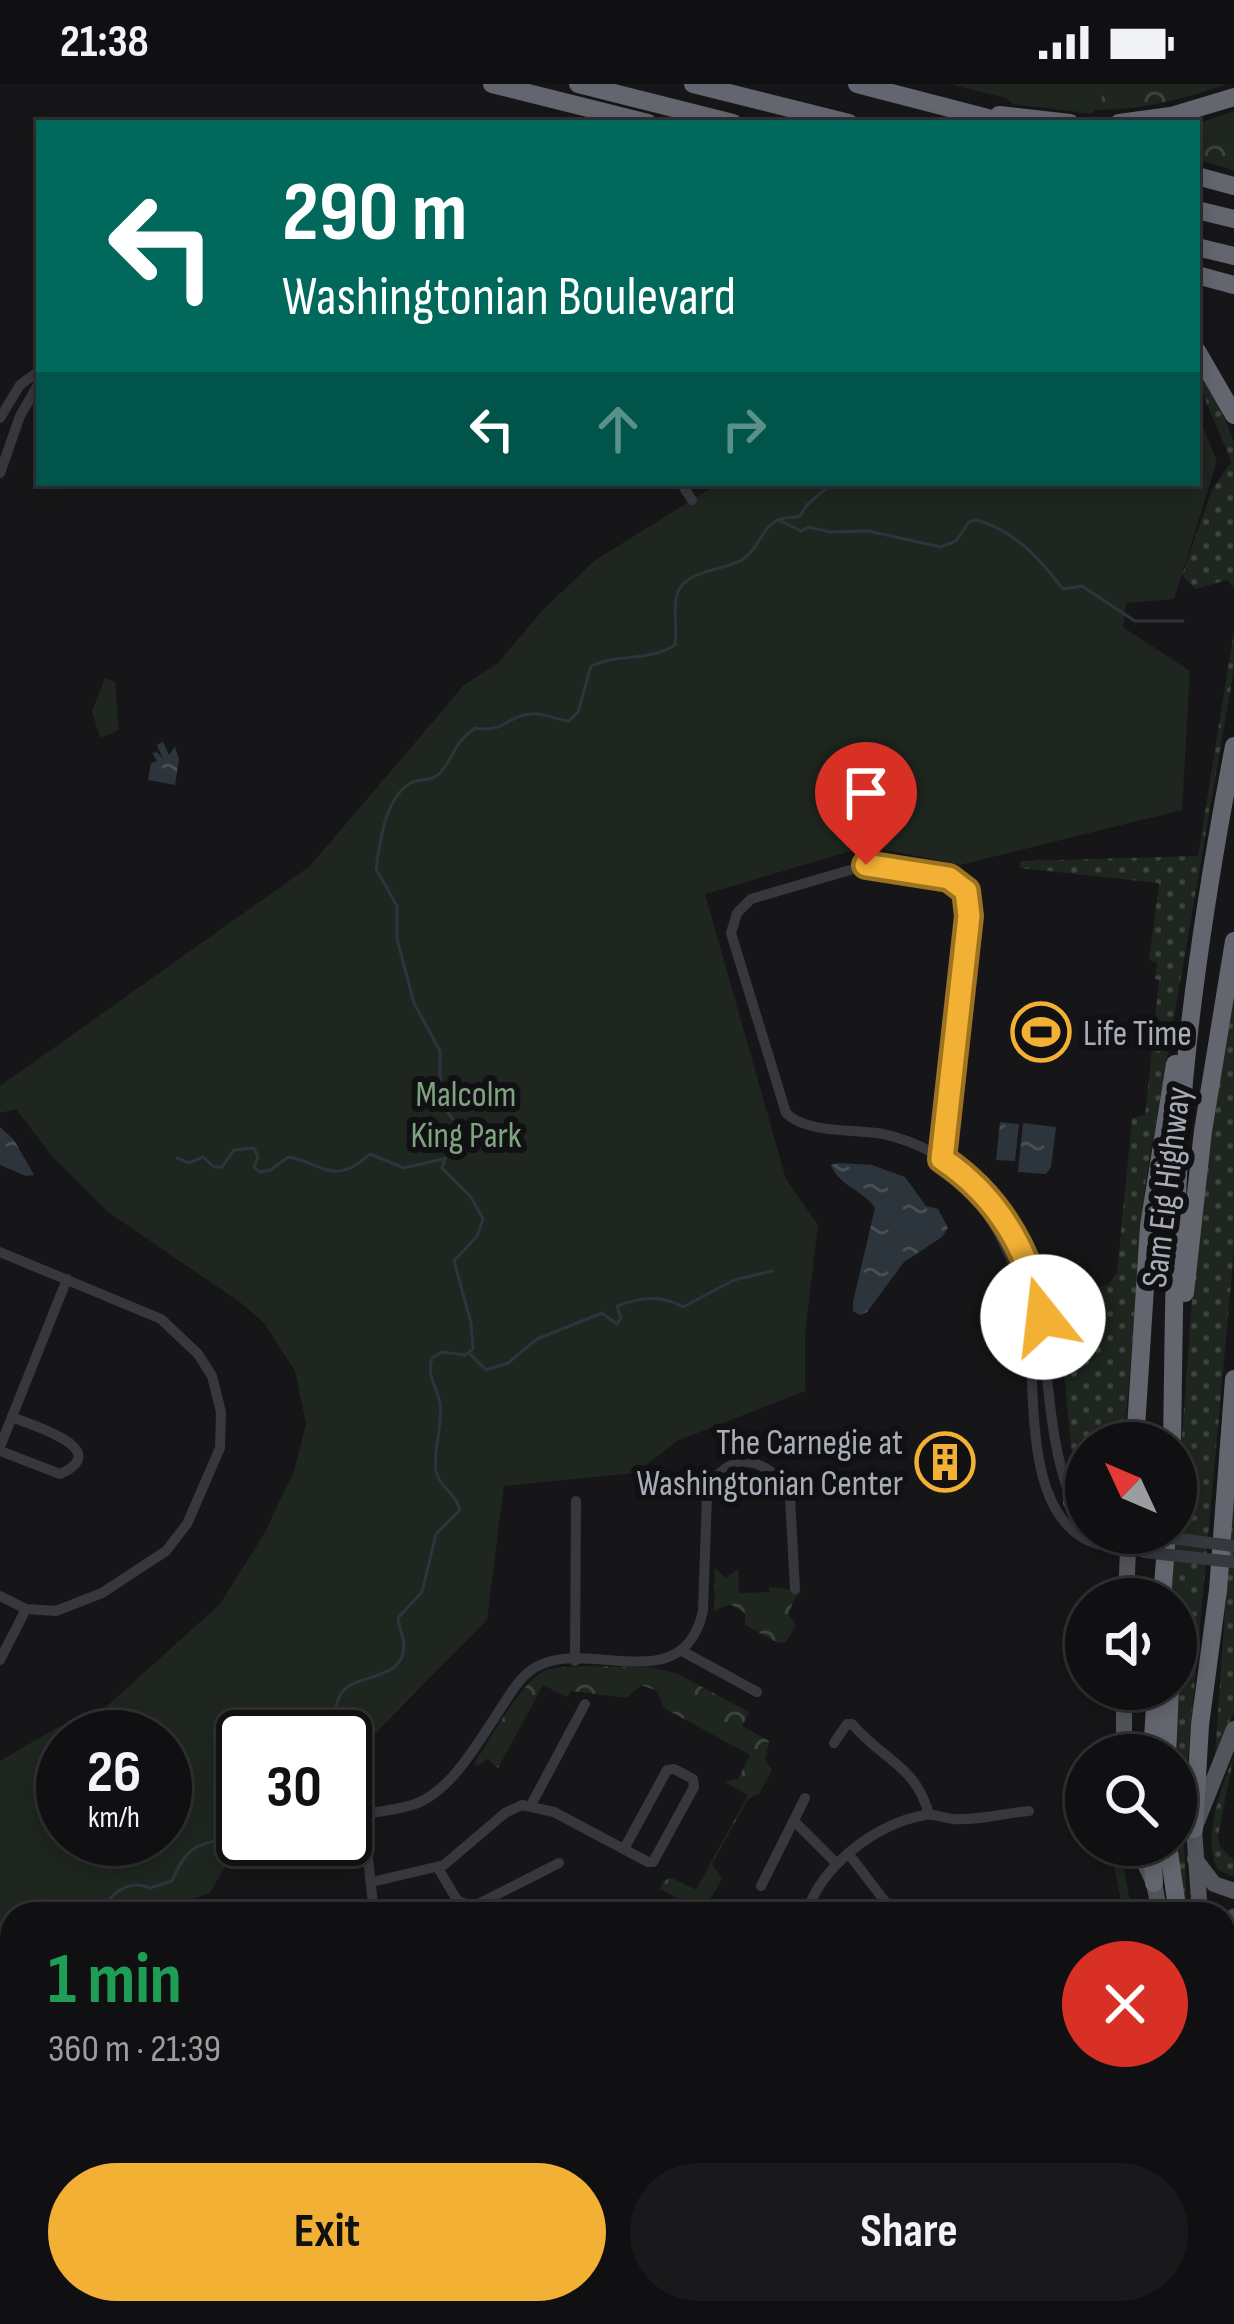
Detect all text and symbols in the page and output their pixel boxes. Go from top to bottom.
text: 21:38 [60,15,149,70]
text: 290 m [282,163,467,264]
icon: left [84,168,240,324]
text: Washingtonian Boulevard [282,265,736,330]
icon: left [459,396,525,462]
icon: ahead [585,396,651,462]
icon: right [711,396,777,462]
pin [815,742,917,865]
icon: arrive [833,760,899,826]
sports icon: Life Time [1010,1001,1072,1063]
place label: Life Time [1083,1013,1192,1056]
park label: Malcolm King Park [410,1074,522,1158]
street label: Sam Eig Highway [1134,1084,1201,1290]
position arrow [980,1254,1106,1380]
place label: The Carnegie at Washingtonian Center [637,1422,903,1506]
north arrow [1065,1422,1197,1554]
map controls [1065,1422,1197,1866]
building icon: The Carnegie at Washingtonian Center [914,1431,976,1493]
button: sound [1065,1578,1197,1710]
speed limit sign: 30 [216,1710,372,1866]
button: search [1065,1734,1197,1866]
text: 26 [87,1737,141,1809]
text: km/h [88,1800,140,1836]
text: 1 min [48,1937,182,2024]
button: close [1062,1941,1188,2067]
text: 360 m · 21:39 [48,2026,221,2073]
button: Exit [48,2163,606,2301]
button: Share [630,2163,1188,2301]

